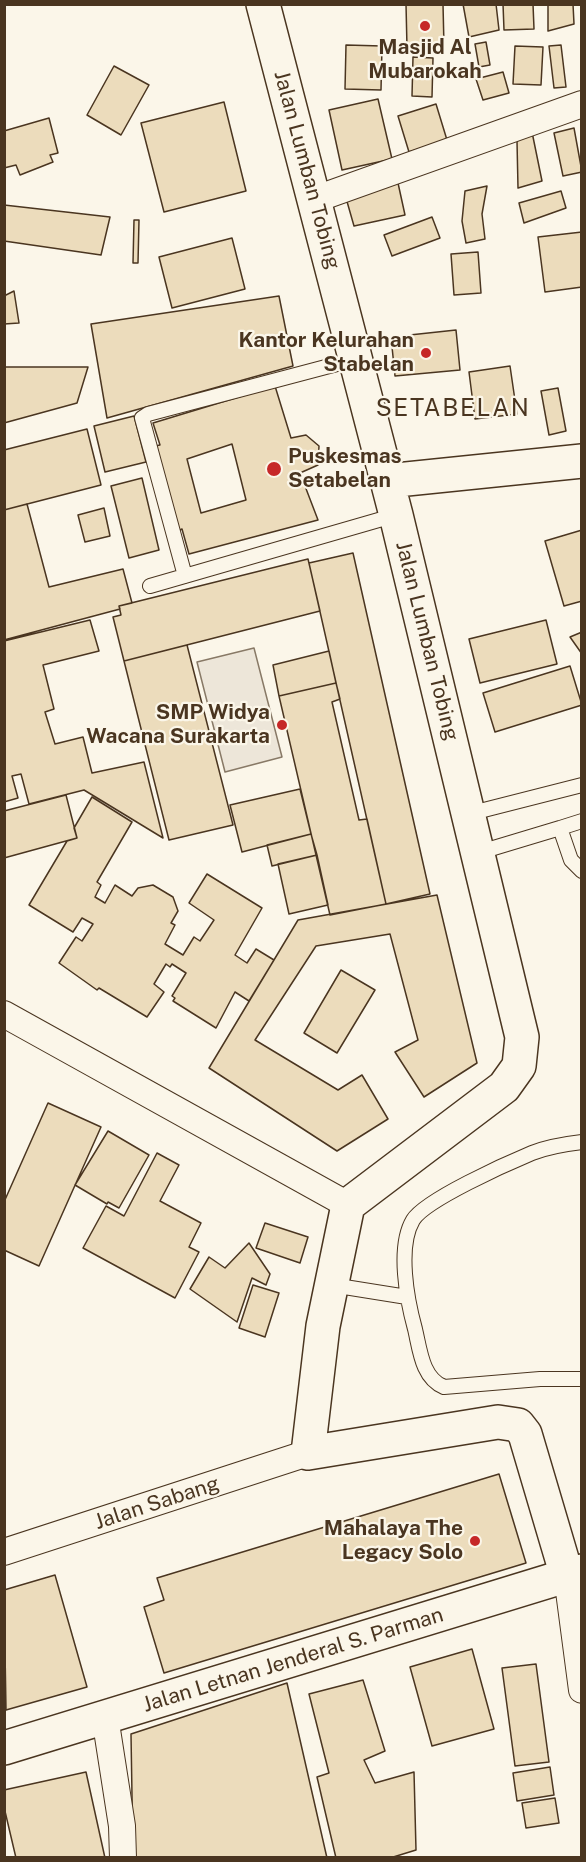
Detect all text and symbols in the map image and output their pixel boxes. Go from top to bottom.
marker: Masjid Al Mubarokah [418,19,432,33]
place label: Masjid Al Mubarokah [368,35,482,85]
street label: Jalan Lumban Tobing [268,68,346,272]
place label: Kantor Kelurahan Stabelan [239,328,414,378]
marker: Kantor Kelurahan Stabelan [419,346,433,360]
district label: SETABELAN [376,395,530,423]
place label: Puskesmas Setabelan [288,444,402,494]
marker: Puskesmas Setabelan [265,460,283,478]
street label: Jalan Lumban Tobing [390,539,464,743]
place label: SMP Widya Wacana Surakarta [86,700,270,750]
marker: SMP Widya Wacana Surakarta [275,718,289,732]
street label: Jalan Sabang [91,1471,223,1535]
place label: Mahalaya The Legacy Solo [324,1516,463,1566]
marker: Mahalaya The Legacy Solo [468,1534,482,1548]
street label: Jalan Letnan Jenderal S. Parman [140,1602,446,1718]

